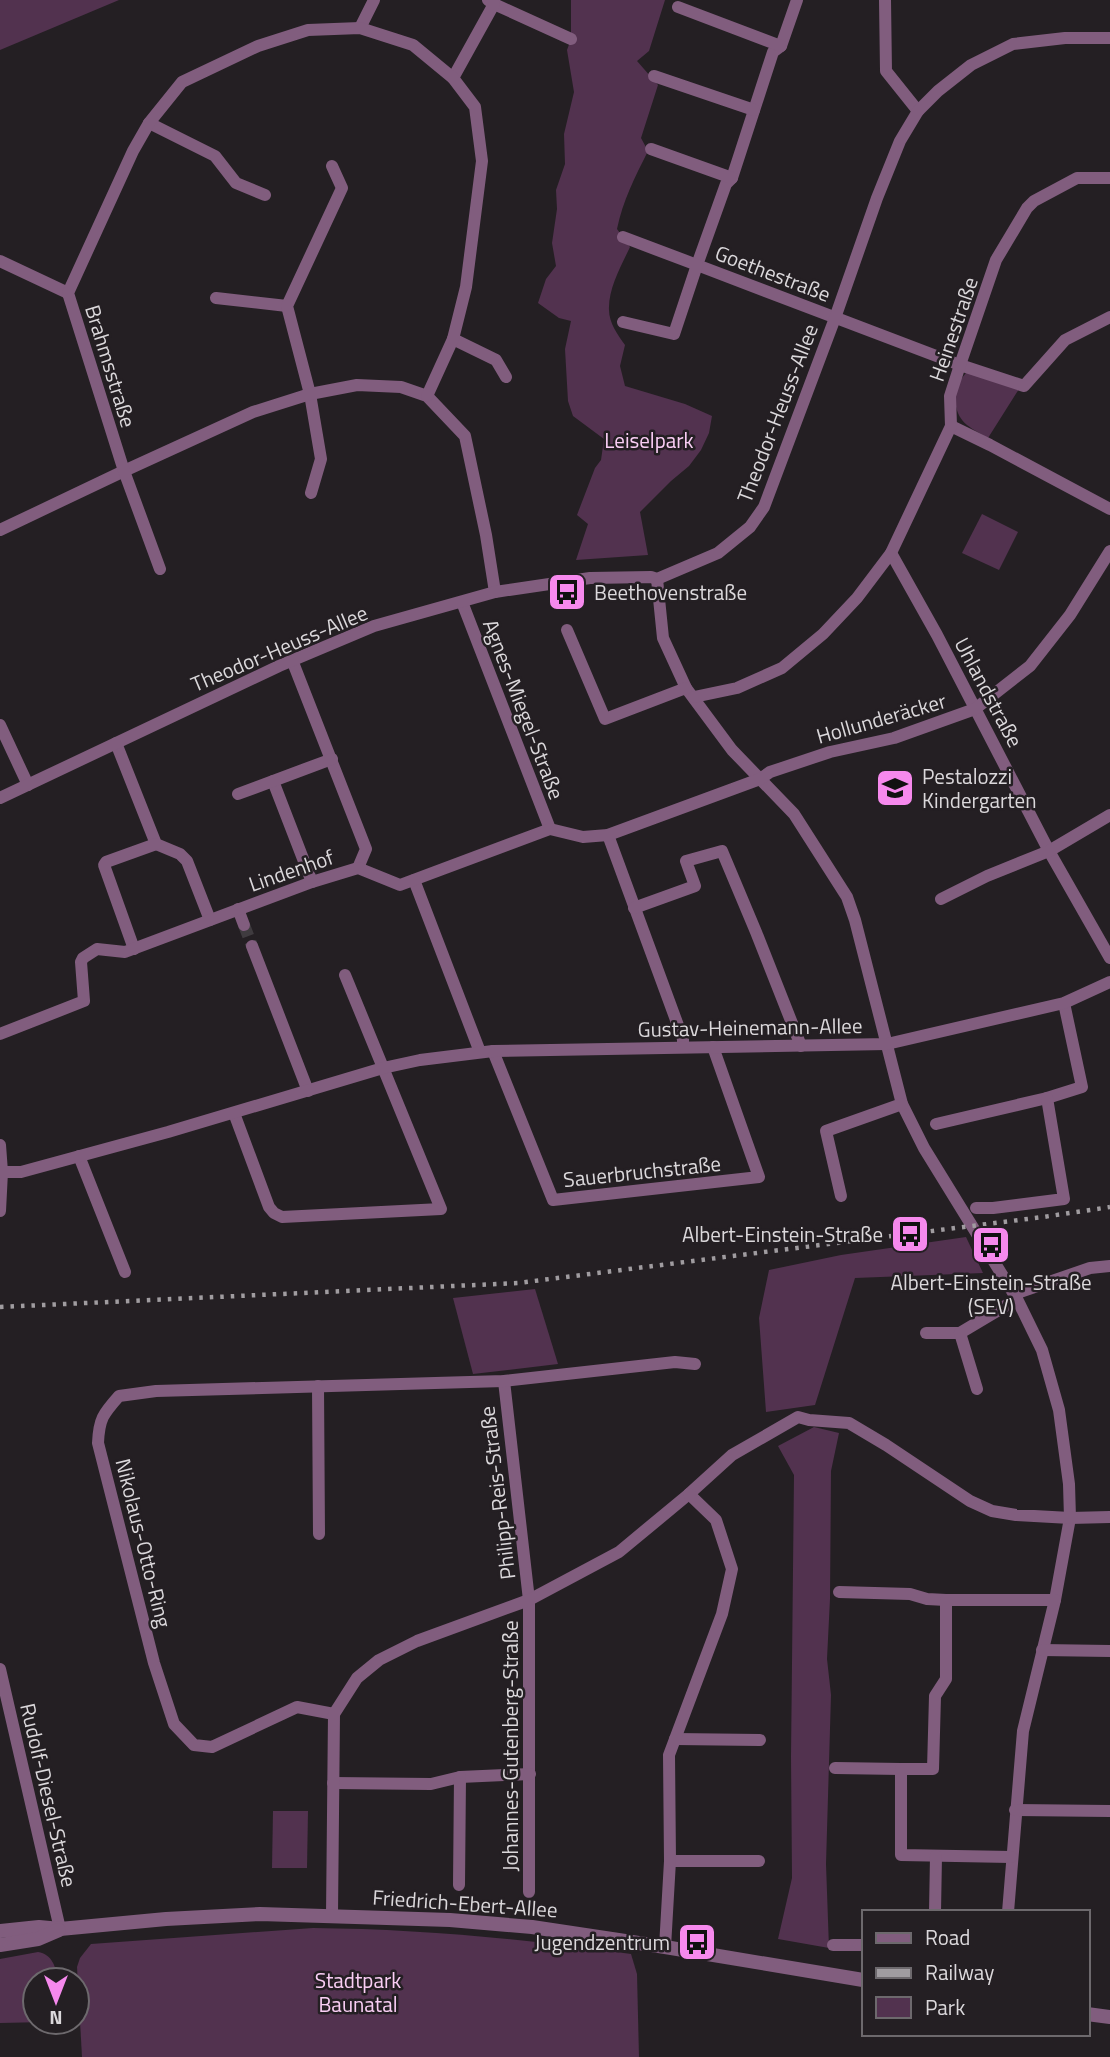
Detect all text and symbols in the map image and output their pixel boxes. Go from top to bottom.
street label: Goethestraße [711,236,835,310]
street label: Heinestraße [920,272,986,386]
street label: Brahmsstraße [77,301,145,431]
street label: Theodor-Heuss-Allee [728,319,826,507]
park label: Leiselpark [604,424,694,456]
bus stop icon: Beethovenstraße [546,571,588,613]
place label: Beethovenstraße [594,576,747,608]
street label: Theodor-Heuss-Allee [186,596,372,700]
street label: Agnes-Miegel-Straße [475,614,573,804]
street label: Uhlandstraße [947,631,1031,753]
street label: Hollunderäcker [812,684,950,752]
place label: Pestalozzi Kindergarten [922,760,1037,816]
school or university icon: Pestalozzi Kindergarten [874,767,916,809]
street label: Lindenhof [244,840,338,899]
street label: Gustav-Heinemann-Allee [637,1009,863,1045]
street label: Sauerbruchstraße [562,1147,722,1195]
bus stop icon: Albert-Einstein-Straße [889,1213,931,1255]
place label: Albert-Einstein-Straße [682,1218,883,1250]
bus stop icon: Albert-Einstein-Straße (SEV) [970,1224,1012,1266]
place label: Albert-Einstein-Straße (SEV) [890,1266,1092,1322]
street label: Philipp-Reis-Straße [471,1405,523,1581]
street label: Nikolaus-Otto-Ring [107,1455,181,1631]
street label: Johannes-Gutenberg-Straße [494,1620,526,1872]
street label: Rudolf-Diesel-Straße [12,1700,86,1890]
street label: Friedrich-Ebert-Allee [371,1881,559,1925]
legend [862,1910,1089,2036]
bus stop icon: Jugendzentrum [676,1921,718,1963]
text: Road [925,1921,970,1953]
place label: Jugendzentrum [534,1926,670,1958]
text: Railway [925,1956,994,1988]
park label: Stadtpark Baunatal [315,1964,401,2020]
north arrow [21,1966,91,2036]
text: Park [925,1991,965,2023]
text: N [49,2004,63,2033]

